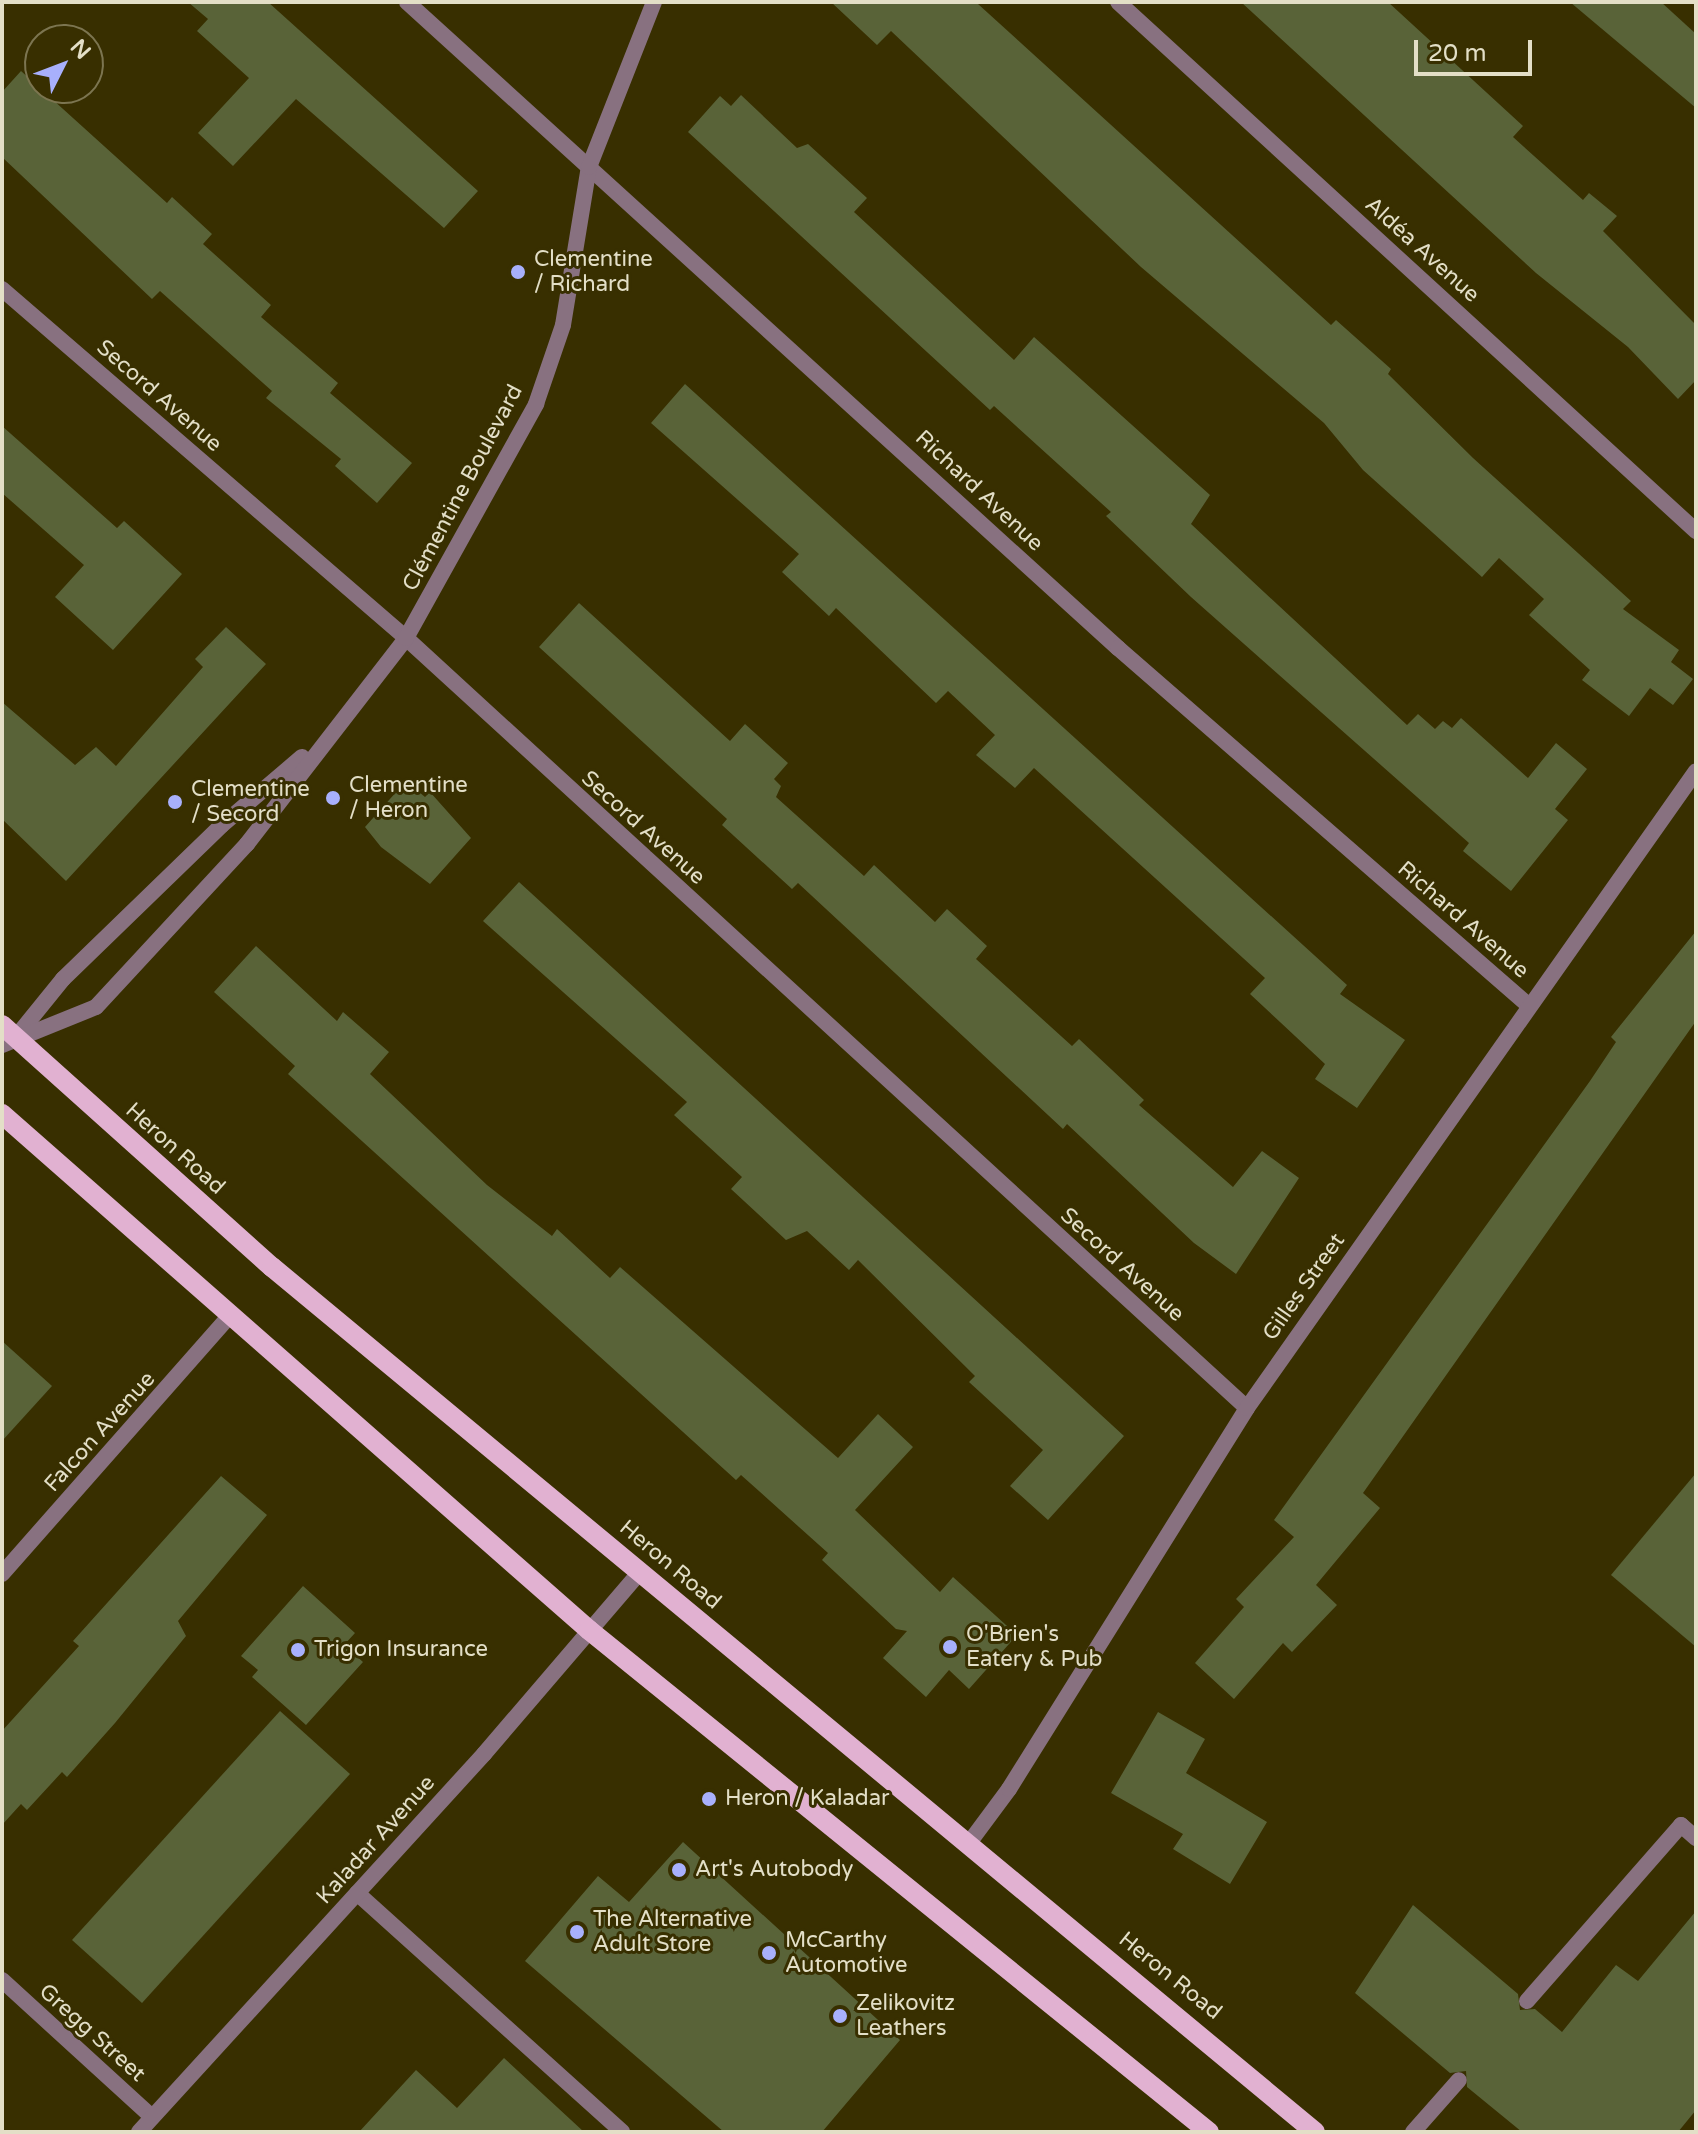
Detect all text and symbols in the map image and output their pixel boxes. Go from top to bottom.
north arrow [24,24,104,104]
scale bar [1418,24,1536,74]
text: N [65,34,96,65]
text: 20 m [1428,39,1486,68]
street label: Aldéa Avenue [1359,192,1485,308]
place label: Clementine / Richard [534,246,653,298]
marker: Clementine / Richard [509,263,527,281]
street label: Secord Avenue [91,334,227,458]
street label: Clémentine Boulevard [397,380,529,596]
street label: Richard Avenue [910,425,1048,557]
street label: Secord Avenue [576,766,710,890]
place label: Clementine / Heron [349,772,468,824]
place label: Clementine / Secord [191,776,310,828]
marker: Clementine / Heron [324,789,342,807]
marker: Clementine / Secord [166,793,184,811]
street label: Richard Avenue [1392,856,1534,984]
street label: Heron Road [120,1097,230,1201]
street label: Secord Avenue [1055,1203,1189,1327]
street label: Gilles Street [1257,1228,1351,1346]
street label: Falcon Avenue [39,1367,161,1497]
street label: Heron Road [614,1515,726,1615]
place label: O'Brien's Eatery & Pub [966,1621,1102,1672]
place label: Trigon Insurance [314,1637,488,1663]
marker: O'Brien's Eatery & Pub [941,1638,959,1656]
marker: Trigon Insurance [289,1641,307,1659]
street label: Kaladar Avenue [311,1770,441,1910]
place label: Heron / Kaladar [725,1786,889,1812]
marker: Heron / Kaladar [700,1790,718,1808]
place label: Art's Autobody [695,1857,853,1883]
marker: Art's Autobody [670,1861,688,1879]
place label: The Alternative Adult Store [593,1906,752,1958]
marker: The Alternative Adult Store [568,1923,586,1941]
place label: McCarthy Automotive [785,1927,907,1978]
street label: Heron Road [1113,1927,1227,2025]
marker: McCarthy Automotive [760,1944,778,1962]
street label: Gregg Street [34,1979,150,2087]
place label: Zelikovitz Leathers [856,1990,955,2042]
marker: Zelikovitz Leathers [831,2007,849,2025]

